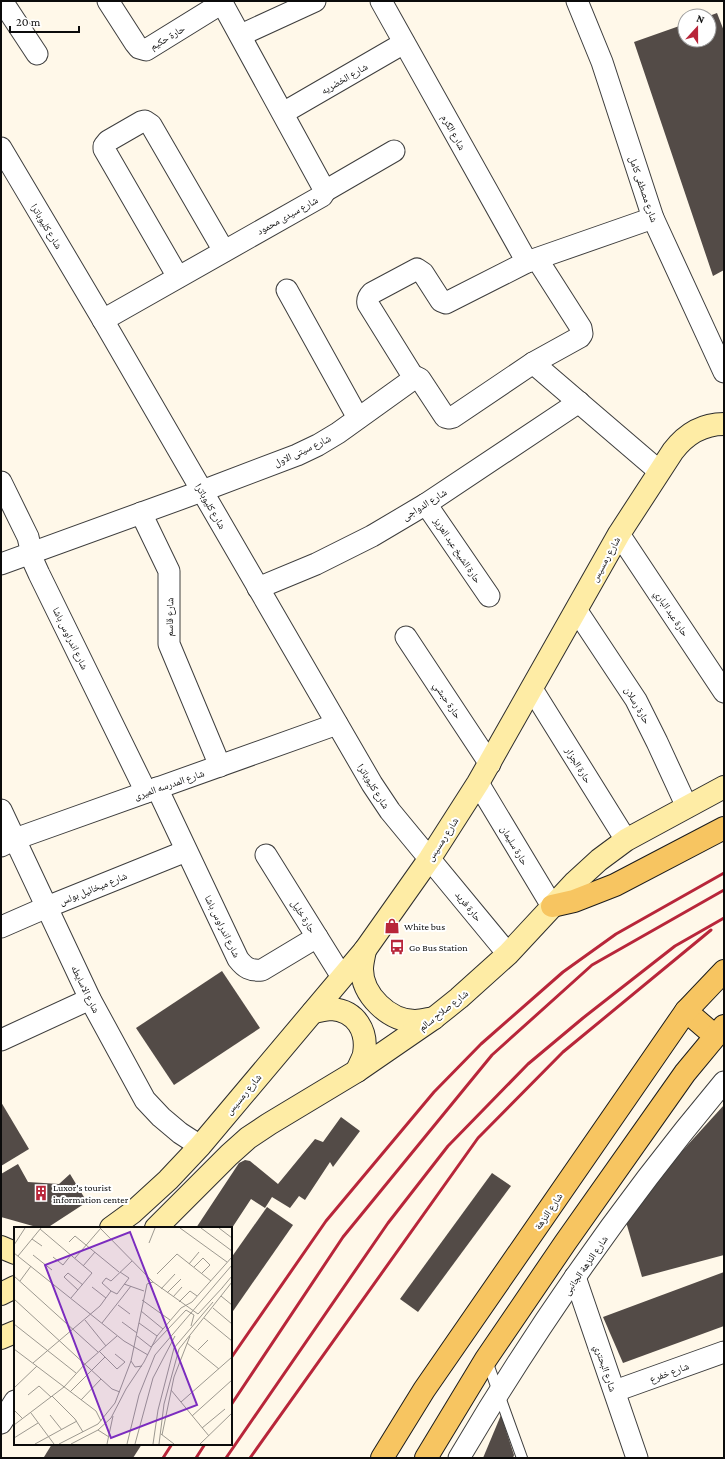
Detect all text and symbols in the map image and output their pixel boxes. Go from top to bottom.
scale bar [10,8,79,34]
north arrow [677,8,717,48]
text: N [695,12,707,26]
text: 20 m [16,15,41,29]
street label: حارة حكيم [148,22,188,54]
street label: شارع الخضريه [319,61,370,97]
street label: شارع الكرم [438,113,468,153]
street label: شارع مصطفى كامل [626,155,660,224]
street label: شارع سيدى محمود [255,194,321,238]
street label: شارع كليوباترا [28,202,65,252]
street label: شارع سيتى الاول [272,432,333,469]
street label: شارع كليوباترا [192,481,228,532]
street label: شارع الدواجى [400,486,449,523]
street label: حارة الشيخ عبد العزيز [430,515,484,586]
street label: شارع رمسيس [589,534,623,584]
street label: حارة عبد الباري [650,588,691,640]
street label: شارع قاسم [164,597,177,637]
street label: شارع اندراوس باشا [50,605,91,672]
street label: حارة حبشي [429,680,464,722]
street label: حارة رسلان [622,685,653,727]
street label: حارة الجزار [563,744,594,786]
street label: شارع كليوباترا [355,762,392,812]
street label: شارع المدرسه الميرى [133,767,206,803]
street label: شارع رمسيس [424,815,462,864]
street label: حارة سليمان [498,824,531,868]
street label: شارع ميخائيل بولس [58,870,129,908]
street label: حارة فريد [453,889,484,924]
street label: شارع اندراوس باشا [202,893,243,960]
street label: حارة خليل [288,898,318,936]
shop icon: White bus [383,917,401,935]
place label: White bus [404,921,445,932]
bus stop icon: Go Bus Station [388,938,406,956]
place label: Go Bus Station [409,942,468,953]
street label: شارع الاسايطه [68,964,102,1016]
street label: شارع صلاح سالم [416,987,472,1035]
street label: شارع رمسيس [223,1071,265,1118]
place label: Luxor's tourist information center [53,1182,129,1205]
building icon: Luxor's tourist information center [32,1184,50,1202]
street label: شارع النزهة [532,1190,566,1232]
inset map [14,1227,232,1445]
street label: شارع النزهة الجانبى [561,1233,611,1298]
street label: شارع البحتري [590,1343,619,1394]
street label: شارع خفرع [648,1360,691,1386]

